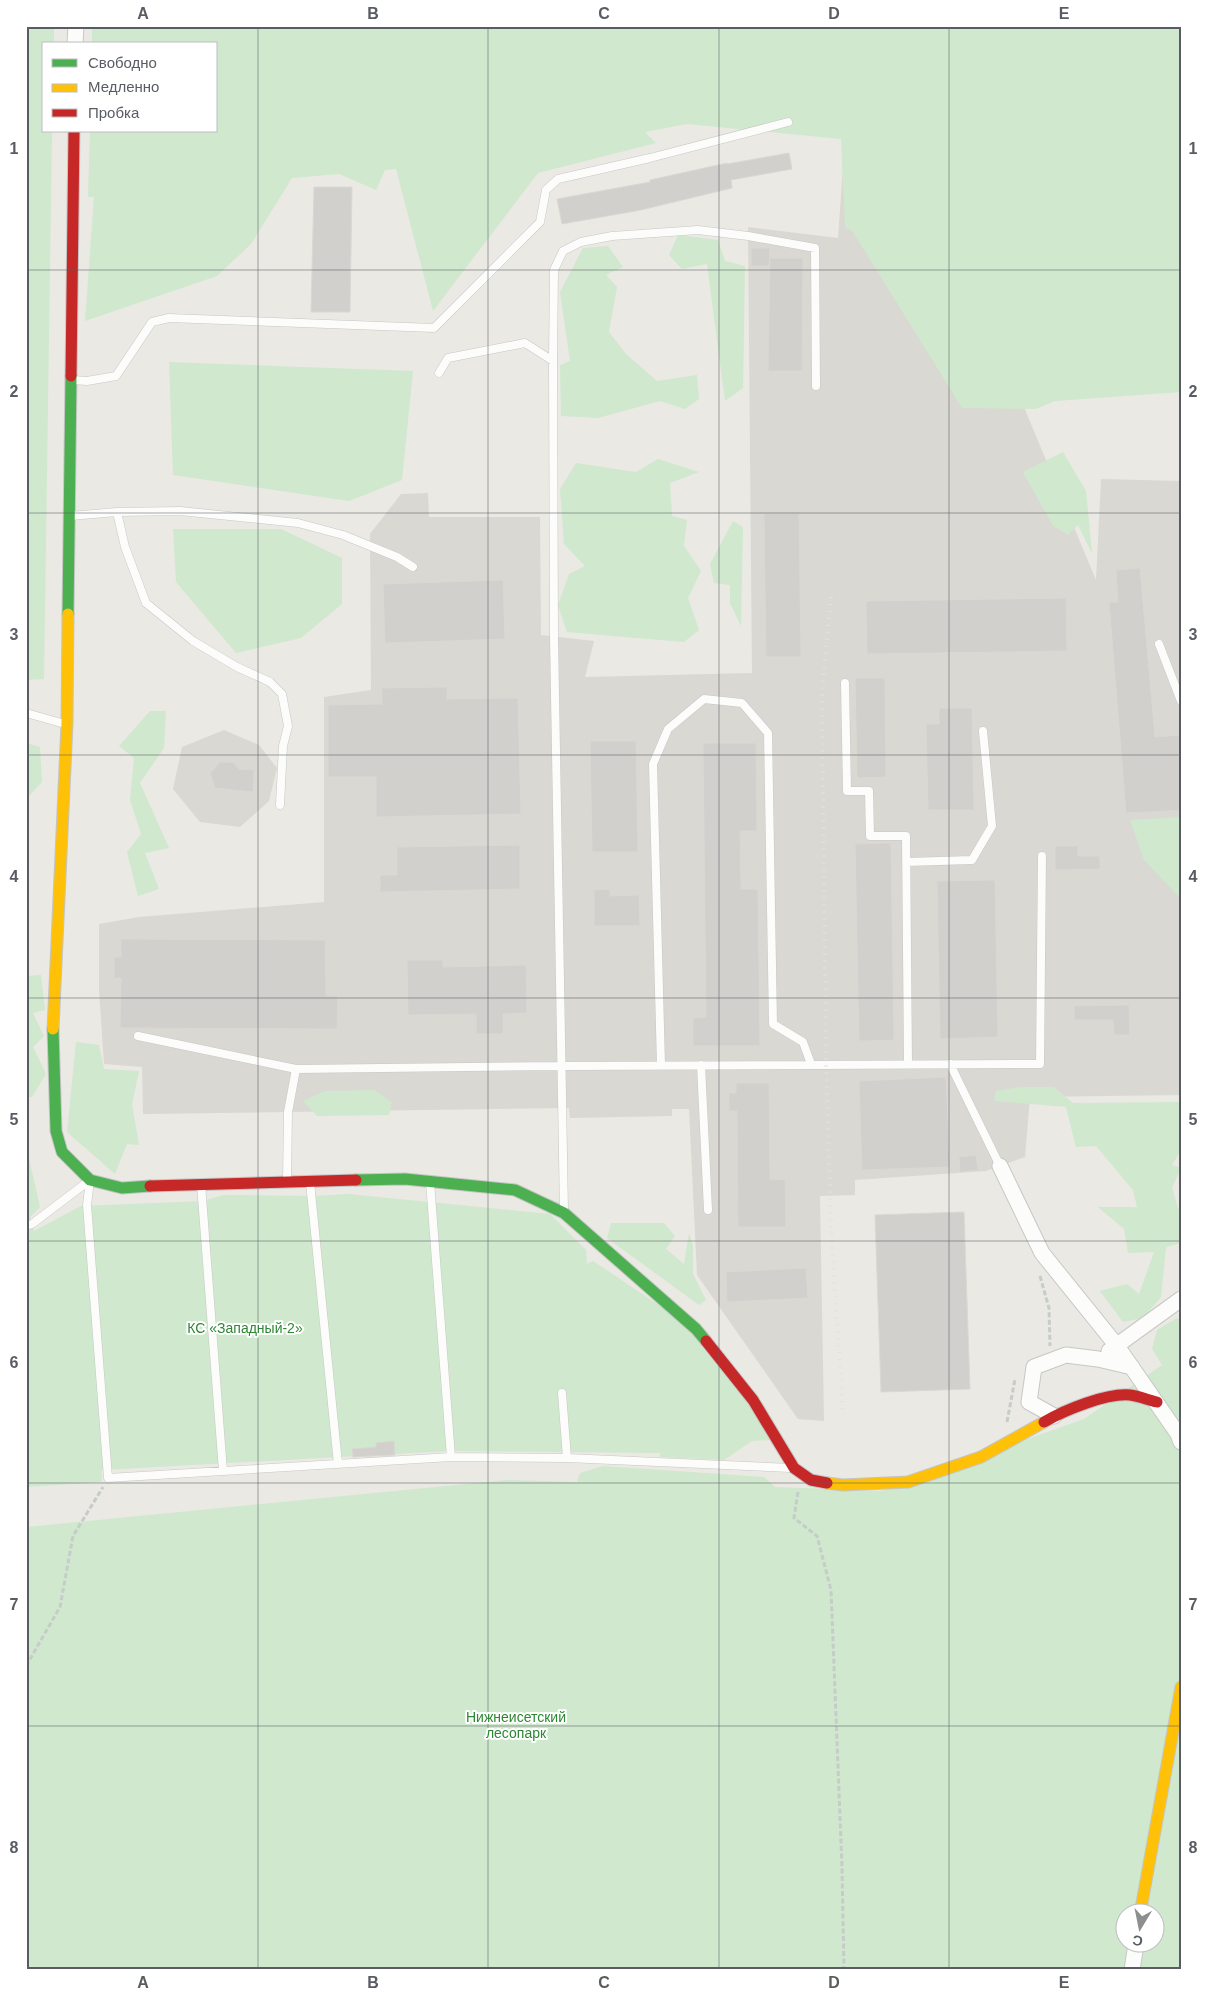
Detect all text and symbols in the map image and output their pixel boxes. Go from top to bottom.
text: A [137,5,149,22]
text: B [367,5,379,22]
text: C [598,5,610,22]
text: D [828,5,840,22]
text: E [1059,5,1070,22]
legend [42,42,218,132]
text: Свободно [88,54,157,71]
text: Медленно [88,78,159,95]
text: Пробка [88,104,140,121]
text: 1 [10,140,19,157]
text: 1 [1189,140,1198,157]
text: 2 [10,383,19,400]
text: 2 [1189,383,1198,400]
text: 3 [10,626,19,643]
text: 3 [1189,626,1198,643]
text: 4 [10,868,19,885]
text: 4 [1189,868,1198,885]
text: 5 [10,1111,19,1128]
text: 5 [1189,1111,1198,1128]
park label: КС «Западный-2» [187,1320,303,1336]
text: 6 [10,1354,19,1371]
text: 6 [1189,1354,1198,1371]
text: 7 [10,1596,19,1613]
text: 7 [1189,1596,1198,1613]
park label: Нижнеисетский лесопарк [466,1709,566,1741]
text: 8 [10,1839,19,1856]
text: 8 [1189,1839,1198,1856]
north arrow [1114,1904,1164,1954]
text: С [1131,1932,1144,1950]
text: A [137,1974,149,1991]
text: B [367,1974,379,1991]
text: C [598,1974,610,1991]
text: D [828,1974,840,1991]
text: E [1059,1974,1070,1991]

